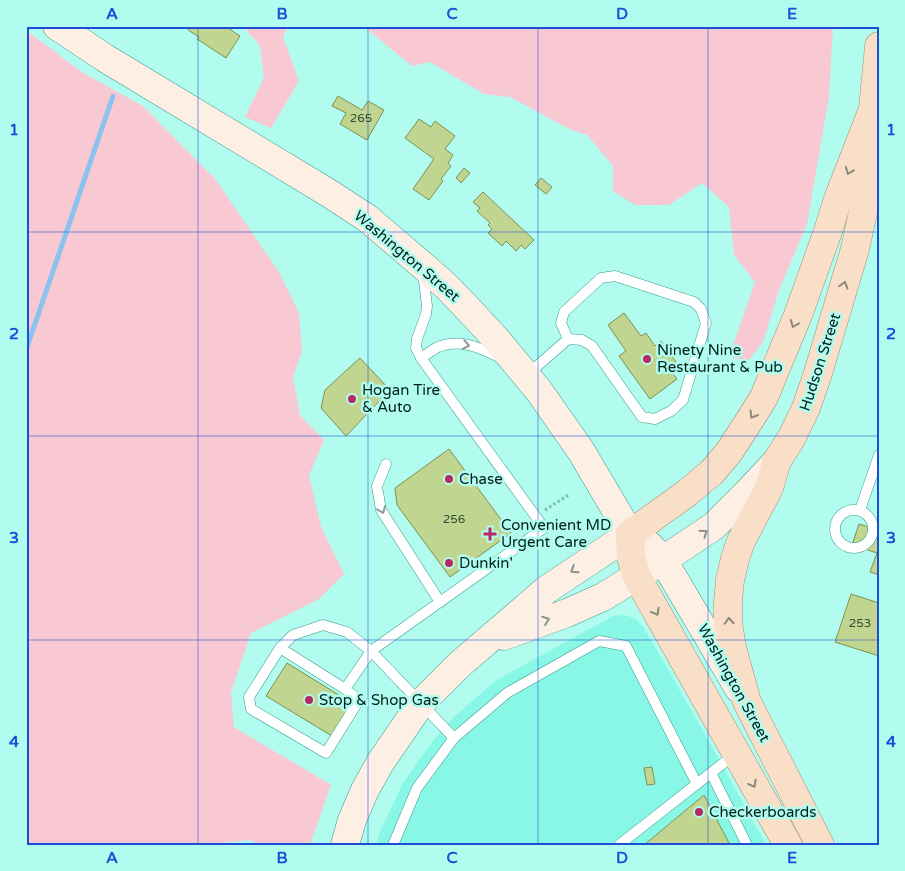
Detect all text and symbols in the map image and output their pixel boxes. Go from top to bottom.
text: A [106,4,118,24]
text: B [276,4,288,24]
text: C [446,4,458,24]
text: D [616,4,628,24]
text: E [787,4,797,24]
house number: 265 [350,111,372,125]
text: 1 [9,120,19,140]
text: 1 [886,120,896,140]
one-way arrow [845,166,855,175]
street label: Washington Street [351,207,464,306]
one-way arrow [839,282,849,290]
street label: Hudson Street [796,310,844,413]
one-way arrow [790,319,801,328]
text: 2 [9,324,19,344]
text: 2 [886,324,896,344]
one-way arrow [462,340,470,350]
place label: Ninety Nine Restaurant & Pub [657,341,783,376]
marker: Ninety Nine Restaurant & Pub [641,353,653,365]
place label: Hogan Tire & Auto [362,381,440,416]
marker: Hogan Tire & Auto [346,393,358,405]
one-way arrow [749,410,759,419]
place label: Chase [459,470,503,488]
marker: Chase [443,473,455,485]
one-way arrow [376,505,387,514]
house number: 256 [443,512,465,526]
place label: Convenient MD Urgent Care [501,516,611,551]
marker: Convenient MD Urgent Care [483,527,497,541]
text: 3 [9,528,19,548]
text: 3 [886,528,896,548]
one-way arrow [699,529,708,539]
place label: Dunkin' [459,554,513,572]
marker: Dunkin' [443,557,455,569]
one-way arrow [571,564,580,573]
one-way arrow [650,607,660,616]
one-way arrow [541,616,550,626]
house number: 253 [849,616,871,630]
one-way arrow [723,617,734,625]
street label: Washington Street [694,621,774,745]
place label: Stop & Shop Gas [319,691,439,709]
marker: Stop & Shop Gas [303,694,315,706]
text: 4 [9,732,19,752]
text: 4 [886,732,896,752]
one-way arrow [747,779,757,788]
place label: Checkerboards [709,803,817,821]
marker: Checkerboards [693,806,705,818]
text: A [106,848,118,868]
text: B [276,848,288,868]
text: C [446,848,458,868]
text: D [616,848,628,868]
text: E [787,848,797,868]

